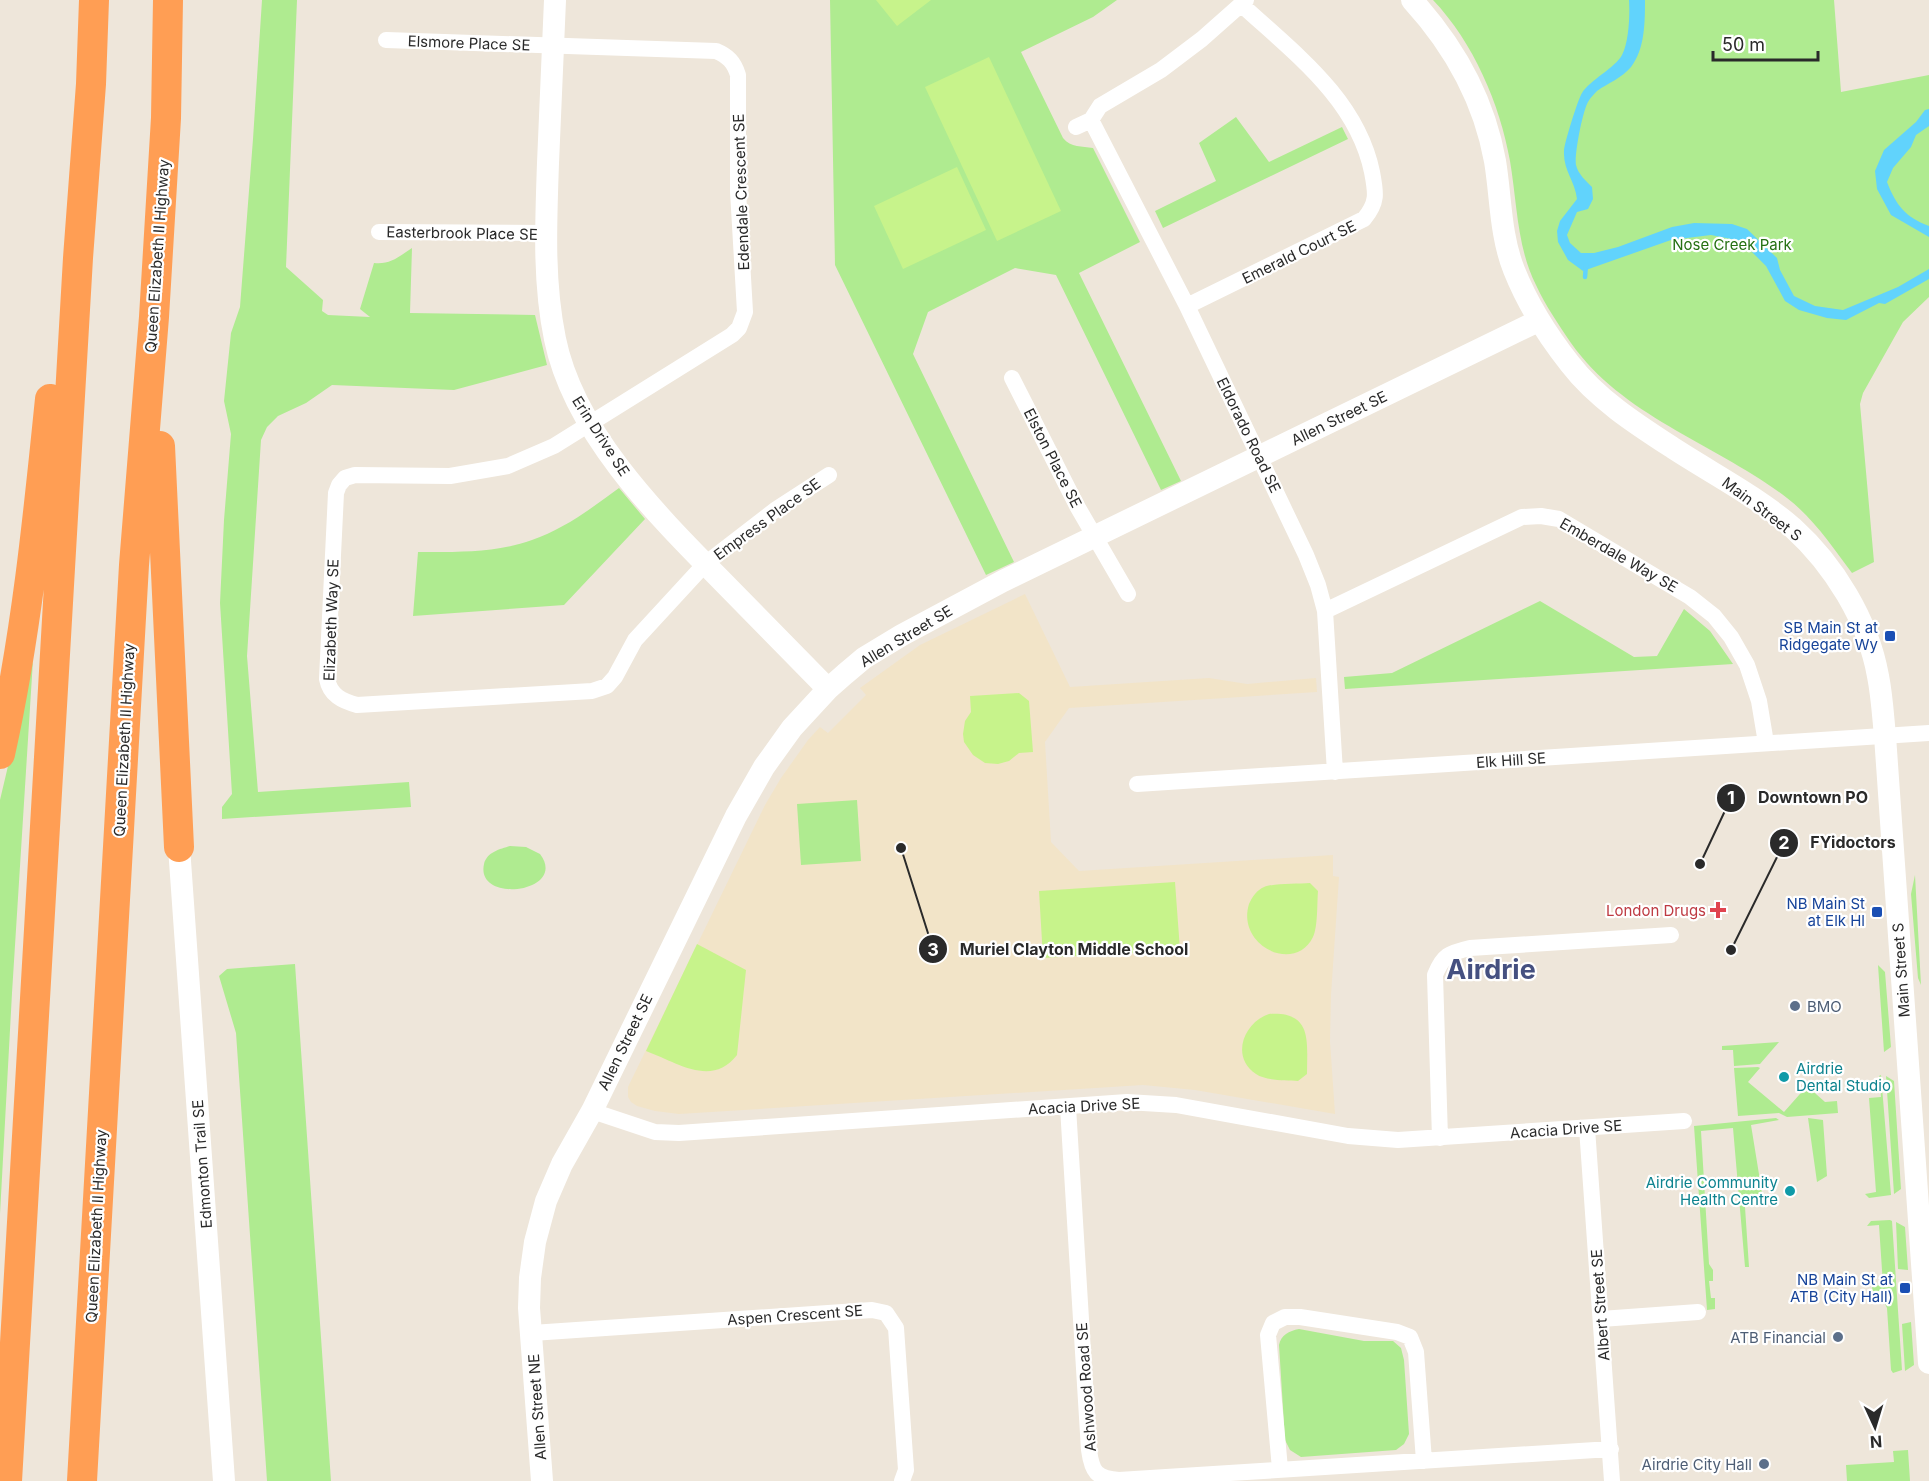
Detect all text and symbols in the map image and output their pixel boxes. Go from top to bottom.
scale bar [1713,24,1818,62]
street label: Elsmore Place SE [407,31,531,55]
text: 50 m [1722,34,1765,55]
street label: Edendale Crescent SE [729,113,753,271]
street label: Queen Elizabeth II Highway [141,158,173,353]
street label: Emerald Court SE [1239,216,1359,288]
street label: Easterbrook Place SE [386,222,538,244]
park label: Nose Creek Park [1672,235,1793,254]
street label: Eldorado Road SE [1213,374,1285,496]
street label: Allen Street SE [1288,387,1390,449]
street label: Erin Drive SE [568,392,634,480]
street label: Elston Place SE [1020,405,1086,511]
street label: Main Street S [1718,473,1806,545]
street label: Empress Place SE [710,474,824,564]
street label: Emberdale Way SE [1557,513,1681,597]
street label: Elizabeth Way SE [319,558,343,682]
street label: Allen Street SE [856,601,956,671]
place label: SB Main St at Ridgegate Wy [1779,618,1879,654]
marker: SB Main St at Ridgegate Wy [1883,629,1897,643]
street label: Queen Elizabeth II Highway [109,642,139,837]
street label: Elk Hill SE [1475,748,1547,772]
callout: Downtown PO [1716,781,1880,815]
text: 1 [1727,787,1735,808]
text: Downtown PO [1758,787,1868,807]
callout: FYidoctors [1769,826,1908,860]
text: 2 [1778,832,1790,853]
text: FYidoctors [1810,832,1896,852]
place label: NB Main St at Elk Hl [1786,894,1865,930]
place label: London Drugs [1606,901,1706,920]
marker: London Drugs [1711,903,1725,917]
marker: NB Main St at Elk Hl [1870,905,1884,919]
street label: Main Street S [1888,922,1914,1018]
callout: Muriel Clayton Middle School [918,932,1201,966]
text: 3 [927,939,939,960]
text: Muriel Clayton Middle School [960,939,1188,959]
district label: Airdrie [1446,953,1536,986]
street label: Allen Street SE [594,991,656,1093]
place label: BMO [1807,997,1842,1016]
marker: BMO [1788,999,1802,1013]
place label: Airdrie Dental Studio [1796,1059,1891,1095]
marker: Airdrie Dental Studio [1777,1070,1791,1084]
street label: Acacia Drive SE [1027,1094,1141,1118]
street label: Edmonton Trail SE [188,1099,216,1229]
street label: Acacia Drive SE [1509,1116,1623,1142]
street label: Queen Elizabeth II Highway [81,1128,111,1323]
place label: Airdrie Community Health Centre [1646,1173,1779,1209]
marker: Airdrie Community Health Centre [1783,1184,1797,1198]
street label: Albert Street SE [1587,1248,1613,1362]
place label: NB Main St at ATB (City Hall) [1790,1270,1893,1306]
marker: NB Main St at ATB (City Hall) [1898,1281,1912,1295]
street label: Aspen Crescent SE [726,1301,864,1329]
street label: Ashwood Road SE [1072,1322,1100,1452]
place label: ATB Financial [1730,1328,1826,1347]
marker: ATB Financial [1831,1330,1845,1344]
street label: Allen Street NE [524,1353,550,1461]
north arrow [1845,1397,1905,1457]
text: N [1869,1432,1883,1452]
place label: Airdrie City Hall [1642,1455,1752,1474]
marker: Airdrie City Hall [1757,1457,1771,1471]

